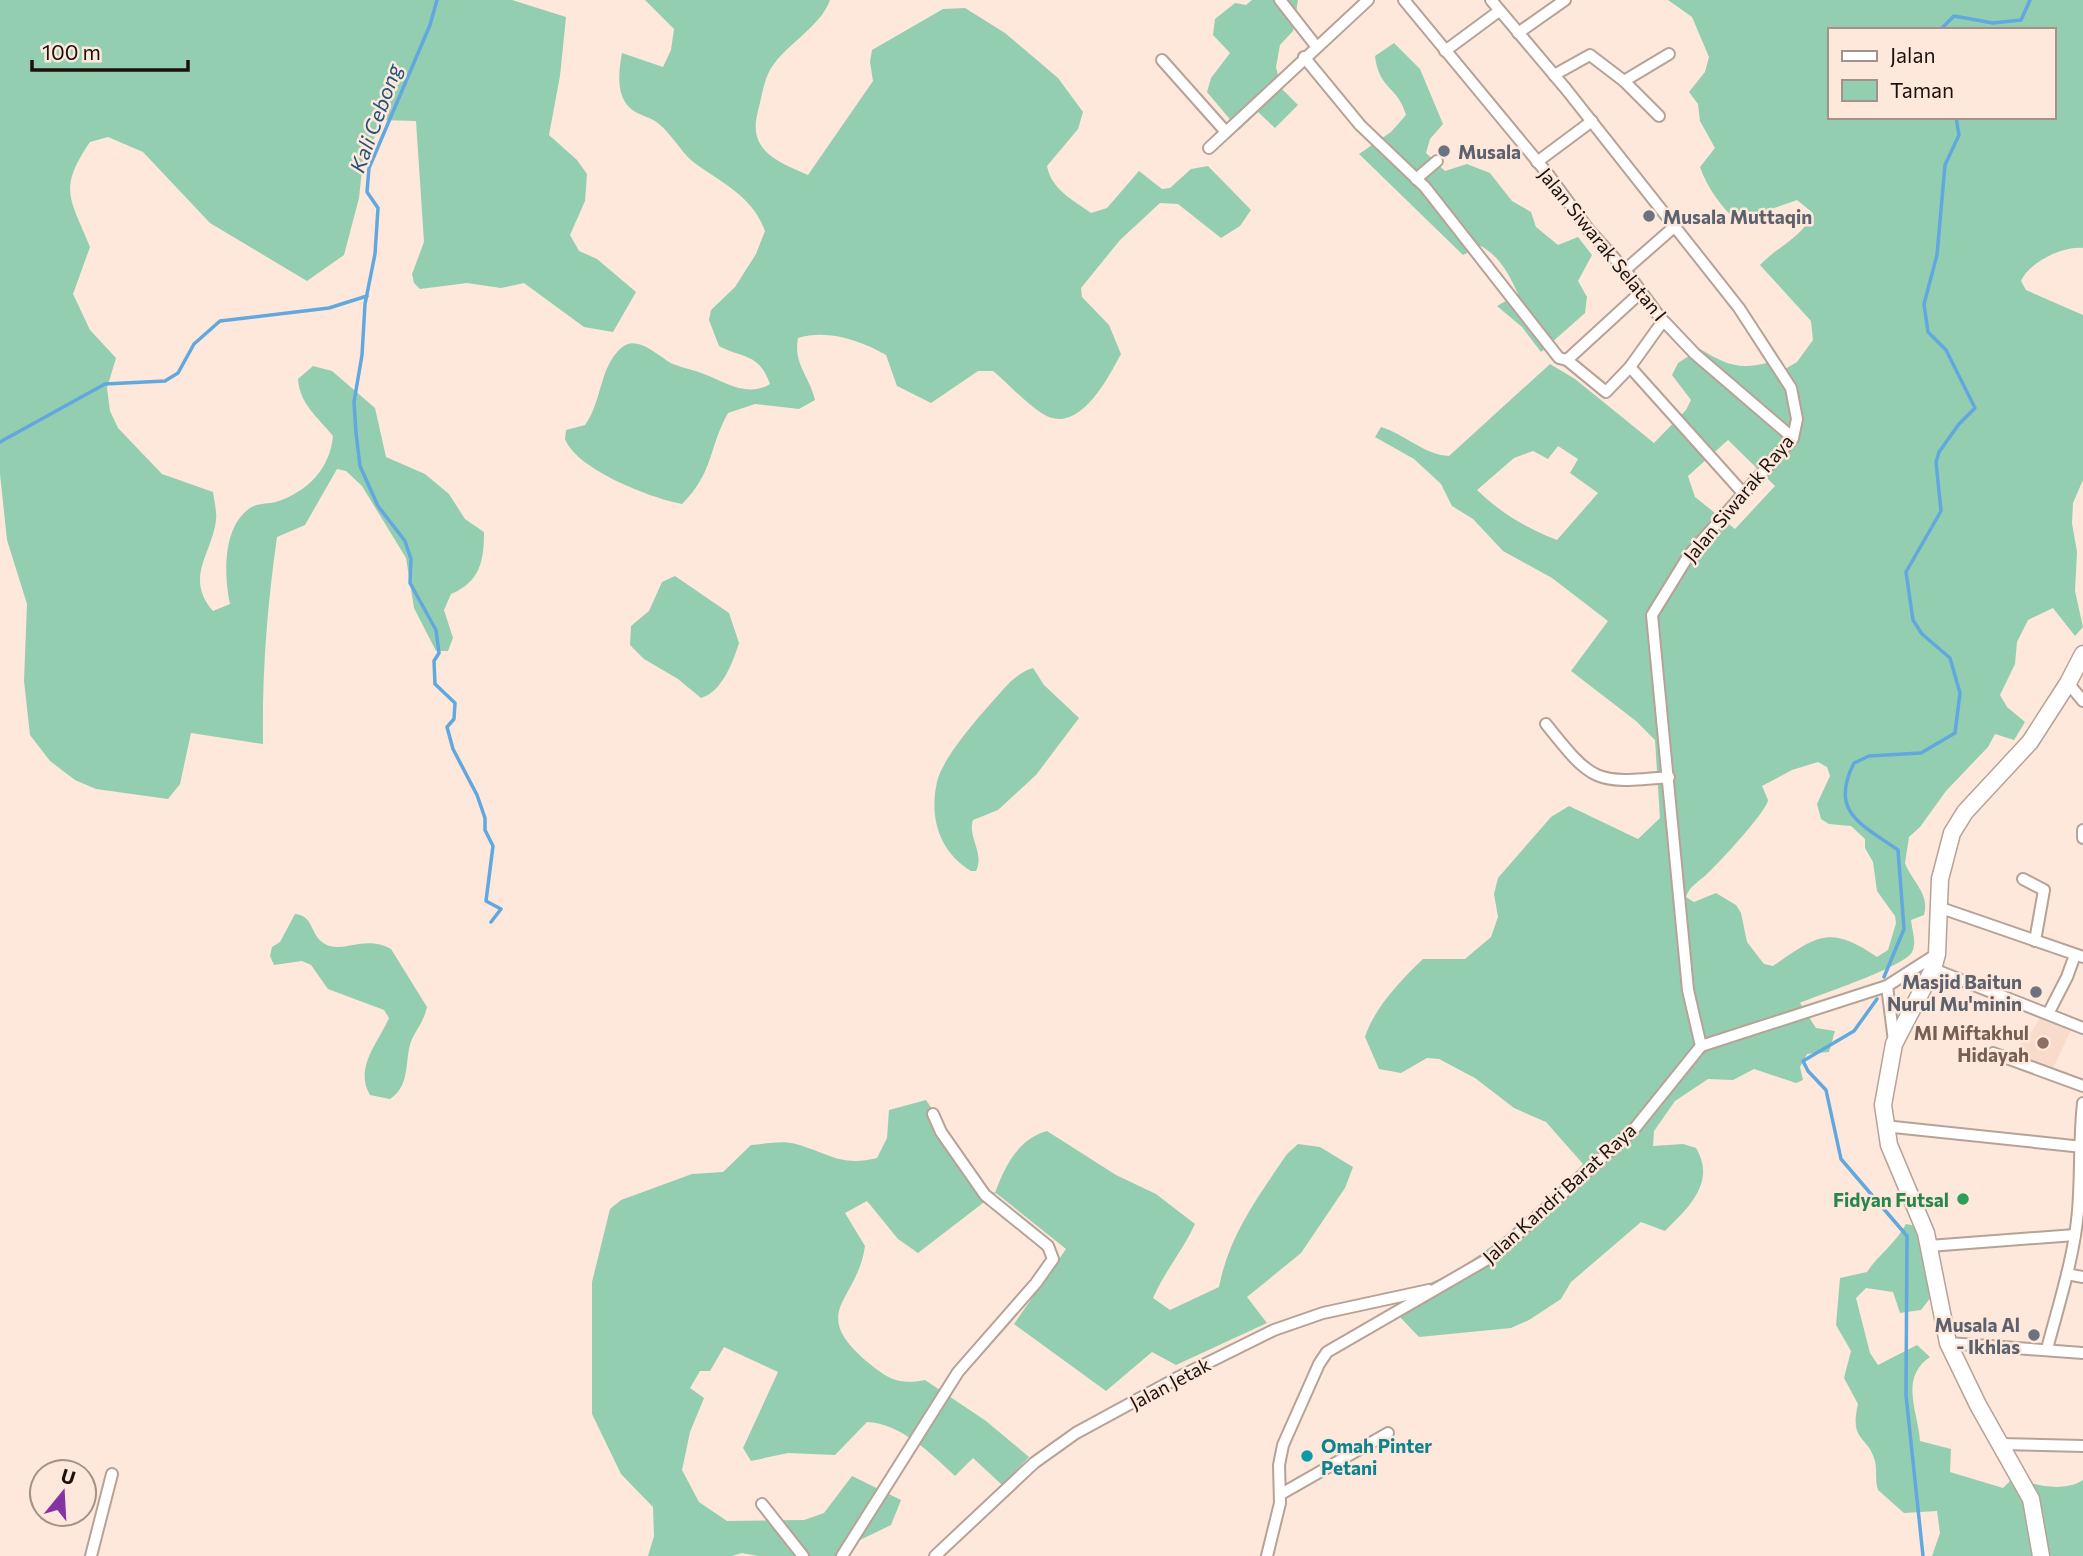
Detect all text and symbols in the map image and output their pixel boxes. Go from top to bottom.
scale bar [32,28,187,72]
legend [1828,28,2055,119]
text: 100 m [42,39,101,64]
text: Jalan [1890,42,1935,67]
water label: Kali Cebong [344,59,407,176]
text: Taman [1890,77,1954,102]
place label: Musala [1458,140,1521,163]
marker: Musala [1436,143,1452,159]
street label: Jalan Siwarak Selatan I [1534,163,1672,325]
place label: Musala Muttaqin [1663,205,1812,228]
marker: Musala Muttaqin [1641,208,1657,224]
street label: Jalan Siwarak Raya [1678,430,1798,566]
place label: Masjid Baitun Nurul Mu'minin [1887,970,2022,1015]
marker: Masjid Baitun Nurul Mu'minin [2028,984,2044,1000]
place label: MI Miftakhul Hidayah [1914,1021,2029,1066]
marker: MI Miftakhul Hidayah [2035,1035,2051,1051]
street label: Jalan Kandri Barat Raya [1478,1118,1640,1268]
place label: Fidyan Futsal [1833,1188,1949,1211]
marker: Fidyan Futsal [1955,1191,1971,1207]
place label: Musala Al - Ikhlas [1934,1313,2020,1358]
marker: Musala Al - Ikhlas [2026,1327,2042,1343]
street label: Jalan Jetak [1126,1352,1214,1414]
place label: Omah Pinter Petani [1321,1434,1432,1479]
marker: Omah Pinter Petani [1299,1448,1315,1464]
north arrow [28,1458,98,1528]
text: U [58,1463,79,1489]

